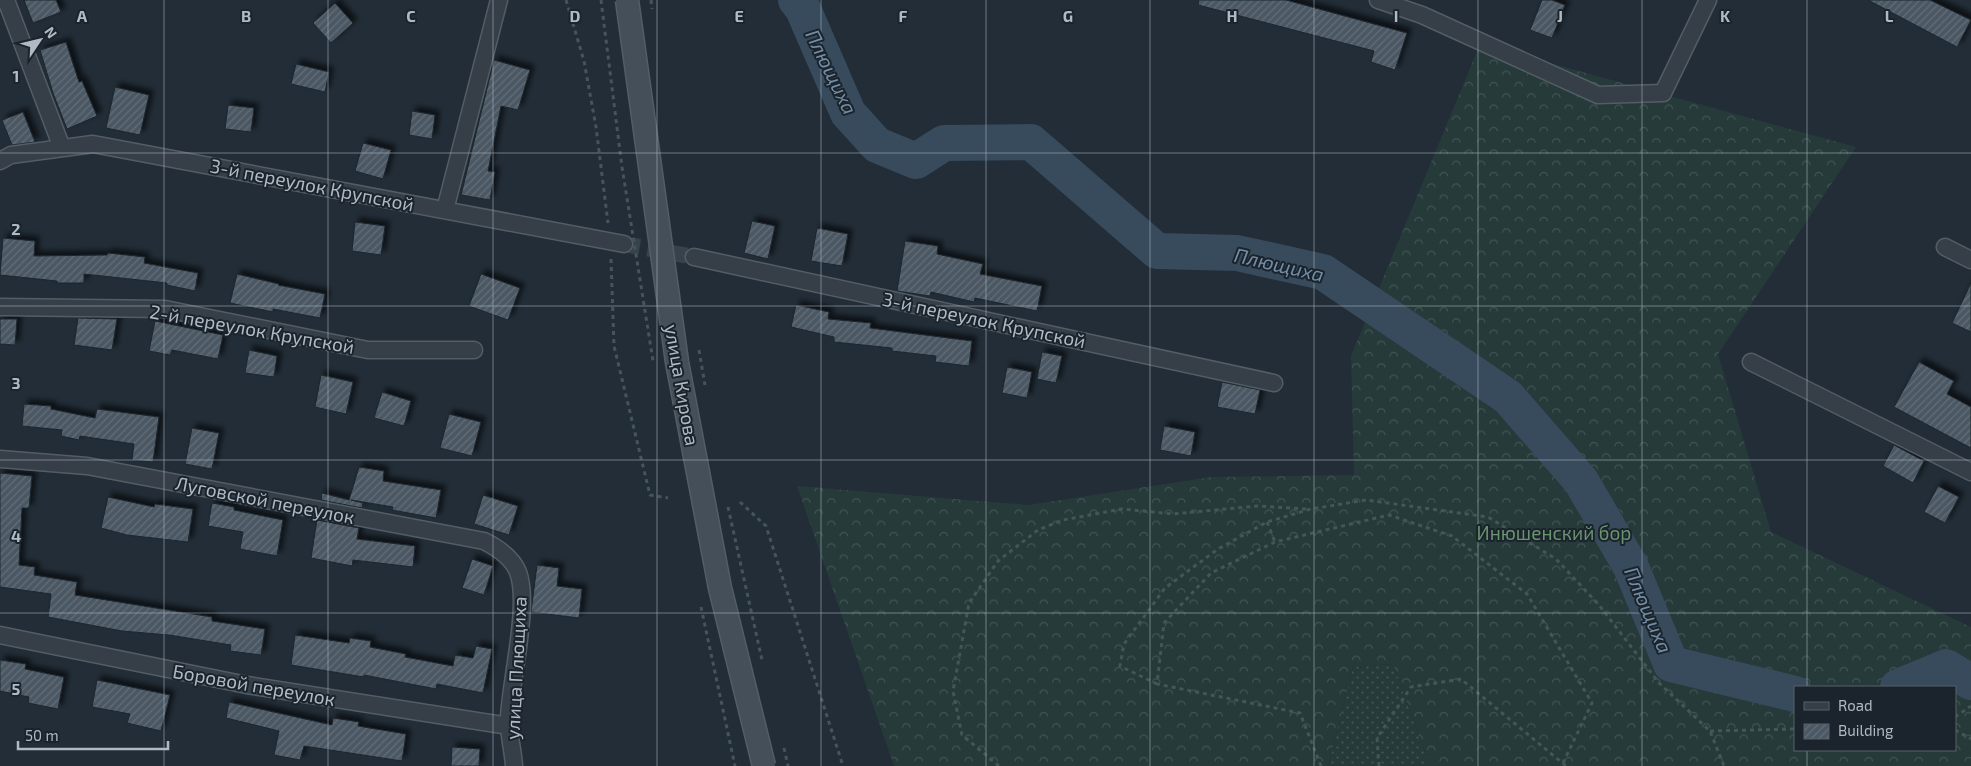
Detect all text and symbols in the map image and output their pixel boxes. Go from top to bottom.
text: A [77,6,88,25]
text: B [241,6,251,25]
text: C [406,6,416,25]
text: D [570,6,581,25]
text: E [734,6,744,25]
text: F [899,6,908,25]
text: G [1063,6,1073,25]
text: H [1226,6,1238,25]
text: I [1394,6,1398,25]
text: J [1557,6,1563,25]
text: K [1720,6,1731,25]
text: L [1885,6,1894,25]
north arrow [15,15,65,65]
text: N [41,23,61,41]
water label: Плющиха [801,25,863,118]
text: 1 [13,66,19,85]
street label: 3-й переулок Крупской [208,153,416,217]
text: 2 [11,219,21,238]
water label: Плющиха [1232,242,1326,286]
street label: 3-й переулок Крупской [880,287,1088,353]
street label: 2-й переулок Крупской [148,299,356,359]
street label: улица Кирова [660,322,704,448]
text: 3 [11,373,21,392]
street label: Луговской переулок [173,471,357,529]
park label: Инюшенский бор [1477,521,1631,544]
text: 4 [11,526,21,545]
water label: Плющиха [1620,563,1678,656]
street label: улица Плющиха [500,596,532,740]
street label: Боровой переулок [171,659,337,711]
text: 5 [12,679,21,698]
legend [1794,686,1956,751]
text: Road [1838,696,1873,714]
scale bar [18,718,168,750]
text: Building [1838,721,1894,739]
text: 50 m [25,726,59,744]

